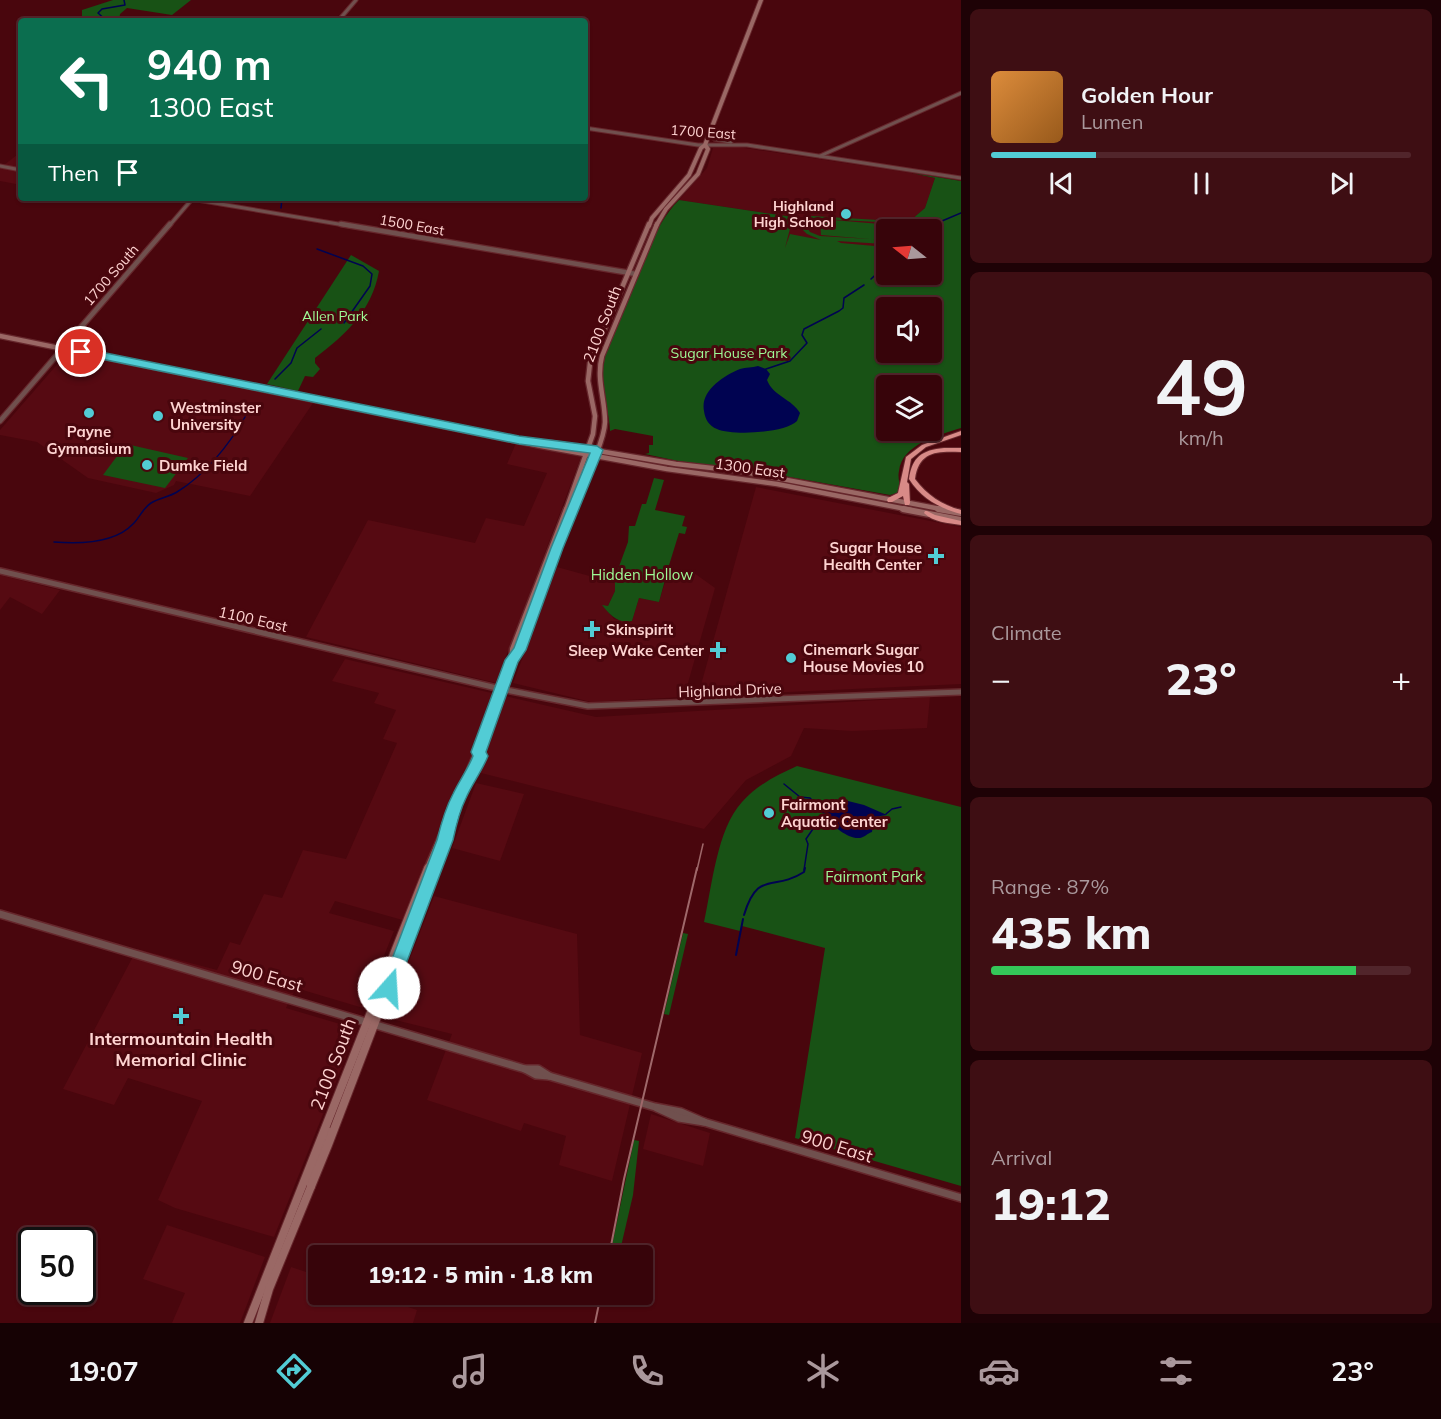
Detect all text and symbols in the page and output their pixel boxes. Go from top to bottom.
text: 940 m [147,38,272,91]
icon: left [48,42,126,120]
text: Golden Hour [1081,81,1213,109]
text: 1300 East [147,90,273,124]
text: Lumen [1081,109,1143,134]
street label: 1700 East [670,121,736,143]
icon: arrive [111,156,144,189]
text: Then [48,159,99,187]
icon: previous [1045,167,1078,200]
icon: pause [1185,167,1218,200]
icon: next [1325,167,1358,200]
place label: Highland High School [754,197,834,231]
marker: Highland High School [839,207,853,221]
street label: 1500 East [378,210,446,240]
north arrow [876,219,942,285]
map controls [876,219,942,441]
street label: 1700 South [80,241,142,309]
street label: 2100 South [579,283,625,365]
button: sound [876,297,942,363]
park label: Allen Park [302,307,369,325]
pin [55,326,106,377]
icon: arrive [64,335,97,368]
text: 49 [1154,337,1248,435]
park label: Sugar House Park [671,344,788,362]
button: layers [876,375,942,441]
place label: Westminster University [170,398,261,434]
marker: Payne Gymnasium [82,406,96,420]
marker: Westminster University [151,409,165,423]
place label: Payne Gymnasium [47,422,131,458]
text: km/h [1178,425,1224,450]
street label: 1300 East [714,454,786,482]
place label: Dumke Field [159,456,247,475]
marker: Dumke Field [140,458,154,472]
place label: Sugar House Health Center [823,538,922,574]
marker: Sugar House Health Center [927,547,945,565]
park label: Hidden Hollow [591,565,693,584]
street label: 1100 East [217,602,289,636]
marker: Skinspirit [583,620,601,638]
place label: Skinspirit [606,620,673,639]
text: Climate [991,620,1062,645]
place label: Cinemark Sugar House Movies 10 [803,640,924,676]
place label: Sleep Wake Center [568,641,704,660]
marker: Sleep Wake Center [709,641,727,659]
text: 23° [1165,650,1237,706]
marker: Cinemark Sugar House Movies 10 [784,651,798,665]
text: − [991,658,1011,699]
text: + [1391,658,1411,699]
street label: Highland Drive [678,679,782,701]
place label: Fairmont Aquatic Center [781,795,888,831]
marker: Fairmont Aquatic Center [762,806,776,820]
park label: Fairmont Park [825,867,923,886]
text: Range · 87% [991,874,1109,899]
text: 435 km [991,904,1152,960]
street label: 900 East [229,955,305,997]
position arrow [357,956,421,1020]
marker: Intermountain Health Memorial Clinic [172,1007,190,1025]
street label: 2100 South [305,1015,361,1113]
place label: Intermountain Health Memorial Clinic [89,1027,273,1071]
street label: 900 East [799,1124,875,1168]
text: Arrival [991,1145,1052,1170]
text: 19:12 [991,1175,1111,1231]
speed limit sign: 50 [18,1227,96,1305]
text: 19:12 · 5 min · 1.8 km [368,1261,593,1289]
icon: directions [273,1350,315,1392]
icon: music [449,1350,491,1392]
icon: phone [626,1350,668,1392]
icon: climate [802,1350,844,1392]
icon: car [978,1350,1020,1392]
icon: filters [1155,1350,1197,1392]
text: 19:07 [67,1354,139,1388]
text: 23° [1331,1354,1374,1388]

